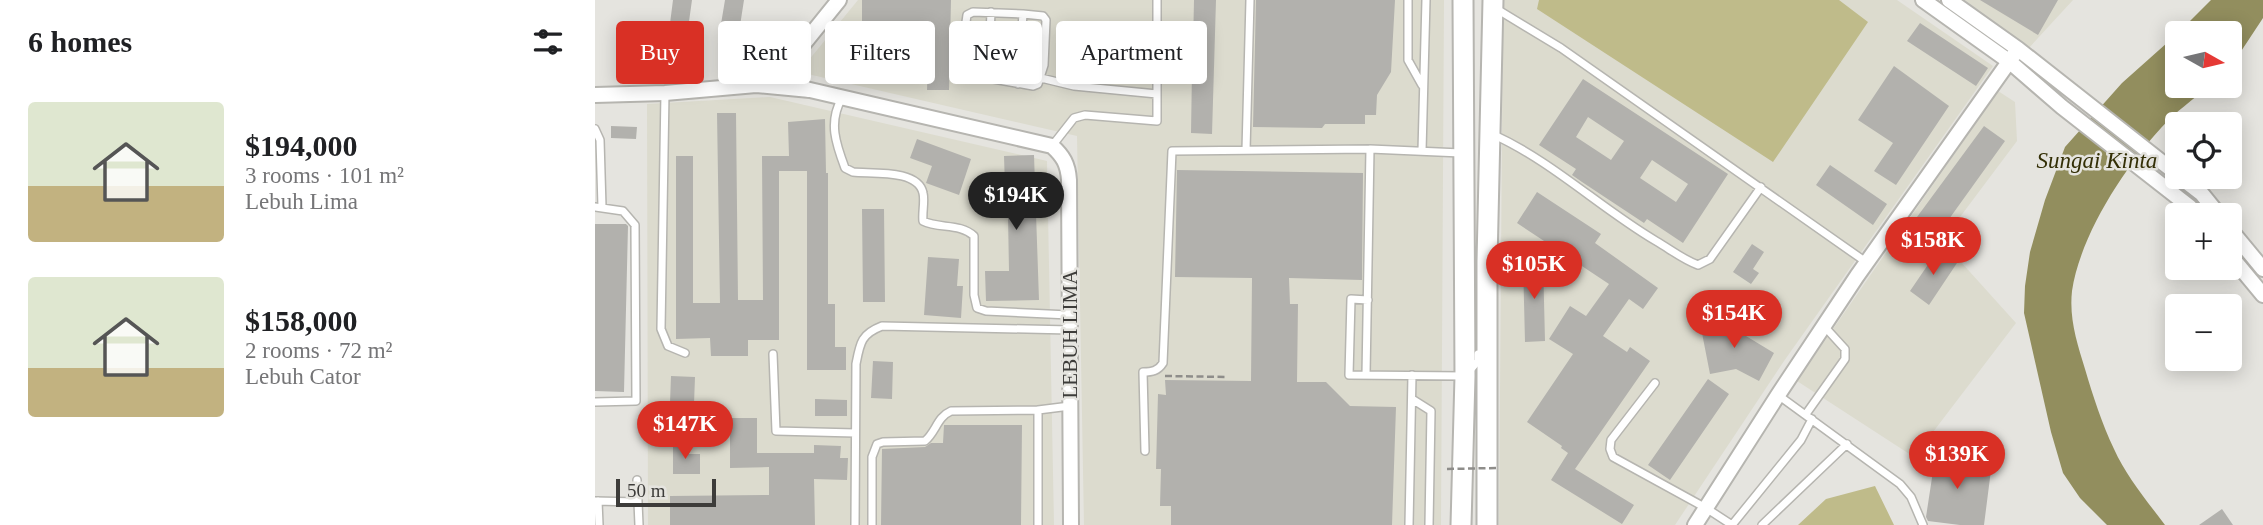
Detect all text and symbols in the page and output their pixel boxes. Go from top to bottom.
chip: Buy [616,21,704,84]
chip: Rent [718,21,811,84]
chip: Filters [825,21,935,84]
chip: New [949,21,1042,84]
chip: Apartment [1056,21,1207,84]
north arrow [2165,21,2242,98]
map controls [2165,21,2242,371]
icon: filters [529,23,567,61]
text: 6 homes [28,25,132,58]
button: locate [2165,112,2242,189]
text: $194,000 [245,129,358,162]
icon: home [84,130,168,214]
water label: Sungai Kinta [2037,148,2157,173]
text: 3 rooms · 101 m² [245,163,404,188]
pin: $194K [967,173,1065,232]
text: $194K [984,182,1048,207]
text: Lebuh Lima [245,189,358,214]
button: + [2165,203,2242,280]
pin: $158K [1884,218,1982,277]
text: $158K [1901,227,1965,252]
pin: $105K [1485,242,1583,301]
text: $105K [1502,251,1566,276]
street label: LEBUH LIMA [1058,269,1082,398]
pin: $154K [1685,290,1783,350]
button: − [2165,294,2242,371]
text: $154K [1702,300,1766,325]
text: $158,000 [245,304,358,337]
icon: home [84,305,168,389]
text: 2 rooms · 72 m² [245,338,392,363]
text: Lebuh Cator [245,364,361,389]
pin: $147K [636,402,734,461]
text: $147K [653,411,717,436]
pin: $139K [1908,432,2006,491]
text: $139K [1925,441,1989,466]
scale bar [616,476,716,508]
text: 50 m [627,480,666,501]

